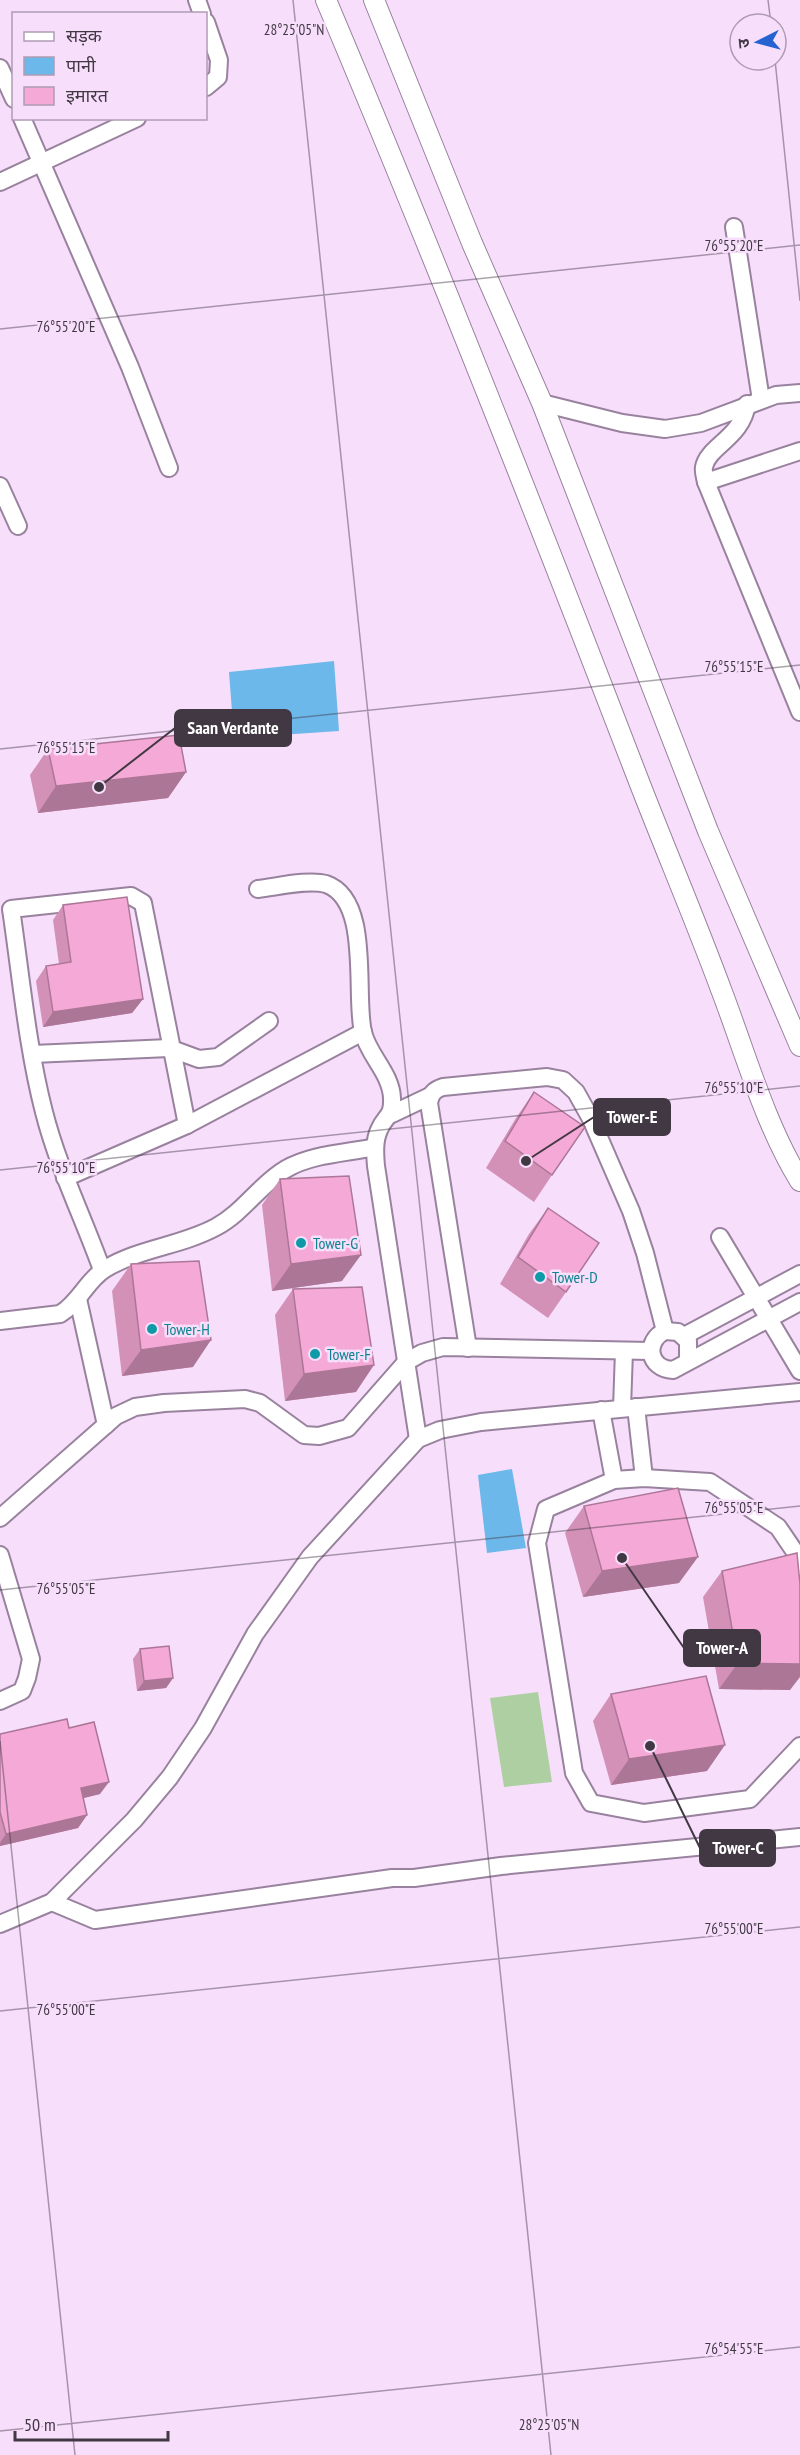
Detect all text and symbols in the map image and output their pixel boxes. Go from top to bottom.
legend [12,12,207,120]
north arrow [728,12,788,72]
text: 28°25'05"N [264,20,324,39]
text: सड़क [66,24,103,47]
text: उ [733,37,754,49]
text: पानी [66,54,96,77]
text: इमारत [66,84,109,107]
text: 76°55'20"E [704,236,764,255]
text: 76°55'20"E [36,317,96,336]
text: 76°55'15"E [704,657,764,676]
callout: Saan Verdante [175,710,291,746]
text: Saan Verdante [187,716,279,739]
text: 76°55'15"E [36,738,96,757]
text: 76°55'10"E [704,1078,764,1097]
callout: Tower-E [594,1099,670,1135]
text: Tower-E [606,1105,658,1128]
text: 76°55'10"E [36,1158,96,1177]
place label: Tower-G [313,1233,358,1253]
marker: Tower-G [294,1236,308,1250]
place label: Tower-D [552,1267,598,1287]
marker: Tower-D [533,1270,547,1284]
place label: Tower-H [164,1319,210,1339]
marker: Tower-H [145,1322,159,1336]
place label: Tower-F [327,1344,371,1364]
marker: Tower-F [308,1347,322,1361]
text: 76°55'05"E [704,1498,764,1517]
text: 76°55'05"E [36,1579,96,1598]
callout: Tower-A [684,1630,760,1666]
text: Tower-A [696,1636,749,1659]
callout: Tower-C [700,1830,775,1866]
text: Tower-C [712,1836,764,1859]
text: 76°55'00"E [704,1919,764,1938]
text: 76°55'00"E [36,2000,96,2019]
text: 76°54'55"E [704,2339,764,2358]
scale bar [15,2404,168,2442]
text: 50 m [24,2413,56,2436]
text: 28°25'05"N [519,2415,579,2434]

